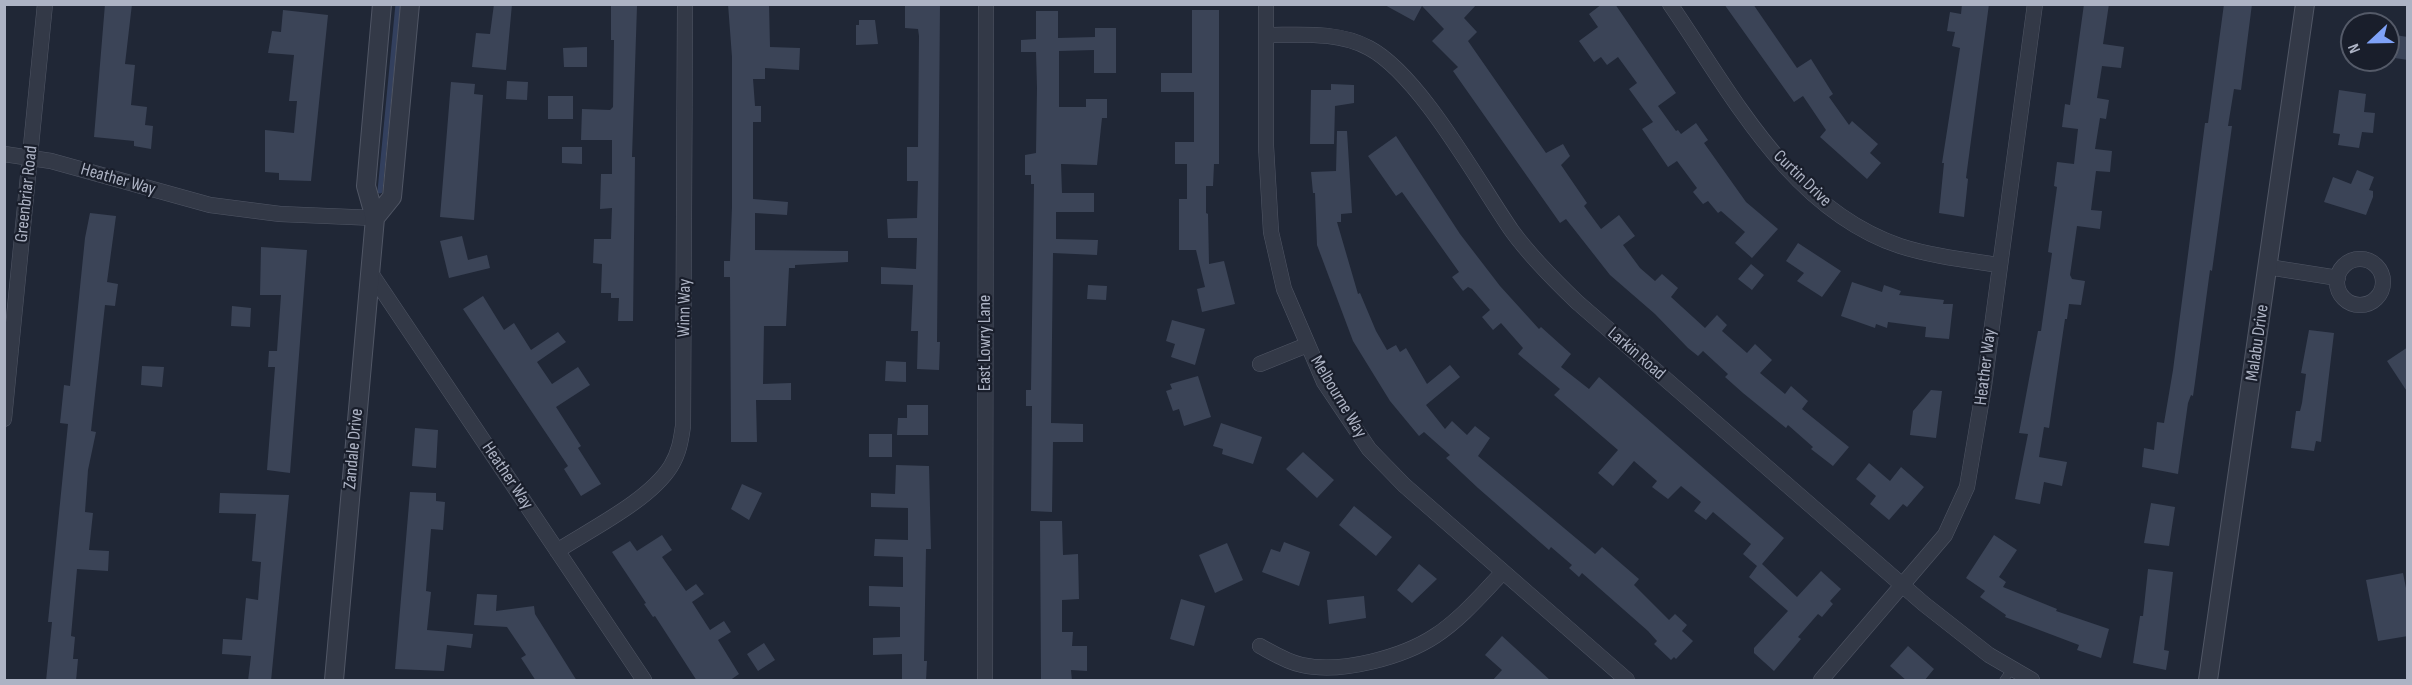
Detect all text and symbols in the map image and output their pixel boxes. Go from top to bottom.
north arrow [2340,12,2400,72]
text: N [2344,41,2365,56]
street label: Greenbriar Road [11,145,43,243]
street label: Curtin Drive [1768,146,1836,212]
street label: Heather Way [78,159,158,201]
street label: Winn Way [674,279,696,337]
street label: East Lowry Lane [974,295,996,391]
street label: Malabu Drive [2242,303,2274,383]
street label: Larkin Road [1603,323,1669,385]
street label: Heather Way [1971,328,2001,406]
street label: Melbourne Way [1305,352,1371,442]
street label: Zandale Drive [340,408,368,490]
street label: Heather Way [477,438,537,514]

